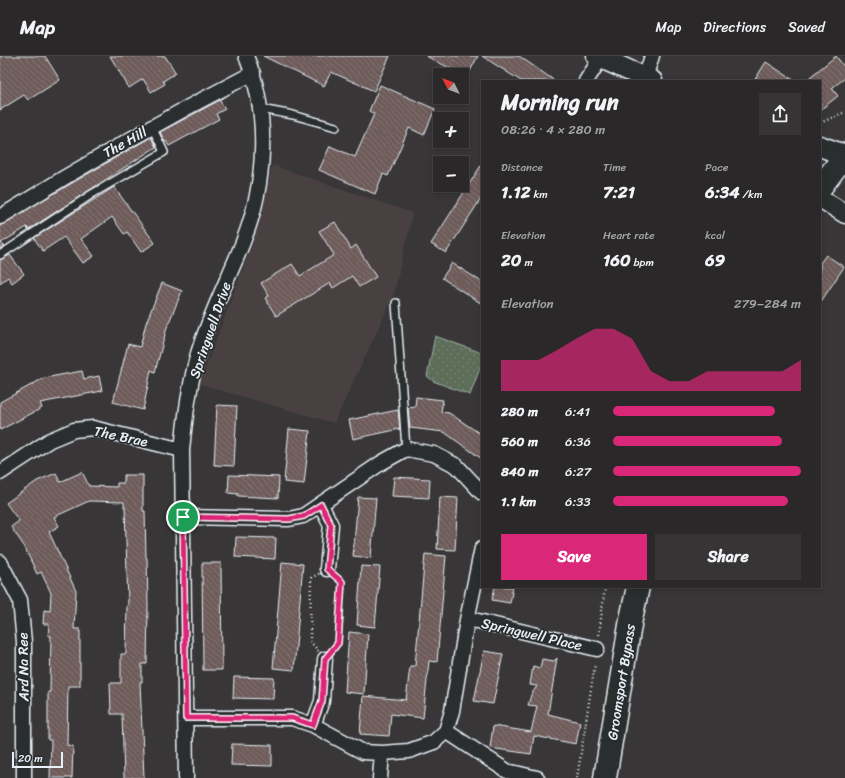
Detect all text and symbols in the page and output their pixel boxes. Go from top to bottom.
text: Map [20,11,55,44]
text: Map [655,15,681,40]
text: Directions [703,15,766,40]
text: Saved [788,15,825,40]
north arrow [433,68,469,104]
map controls [433,68,469,192]
text: Morning run [501,83,619,122]
button: share [759,93,801,135]
button: + [433,112,469,148]
text: 08:26 · 4 × 280 m [501,118,605,141]
street label: The Hill [98,119,153,165]
button: − [433,156,469,192]
text: Distance [501,158,543,177]
text: Time [603,158,626,177]
text: Pace [705,158,728,177]
text: 1.12 [501,177,531,207]
text: 7:21 [603,177,635,207]
text: 6:34 [705,177,740,207]
text: km [531,185,548,204]
text: /km [740,185,762,204]
text: Elevation [501,226,546,245]
text: Heart rate [603,226,655,245]
text: kcal [705,226,725,245]
text: 20 [501,245,522,275]
text: 160 [603,245,631,275]
text: 69 [705,245,725,275]
text: m [522,253,533,272]
text: bpm [631,253,654,272]
street label: Springwell Drive [182,279,239,382]
text: Elevation [501,292,554,315]
text: 279–284 m [734,292,801,315]
text: 280 m [501,400,538,423]
text: 6:41 [565,400,590,423]
street label: The Brae [92,419,150,454]
text: 560 m [501,430,538,453]
text: 6:36 [565,430,591,453]
text: 840 m [501,460,539,483]
text: 6:27 [565,460,591,483]
text: 1.1 km [501,490,536,513]
text: 6:33 [565,490,591,513]
pin [166,500,200,534]
icon: arrive [172,506,194,528]
button: Save [501,534,647,580]
button: Share [655,534,801,580]
street label: Springwell Place [479,611,585,658]
street label: Groomsport Bypass [600,622,643,742]
street label: Ard Na Ree [10,632,37,703]
text: 20 m [18,749,43,768]
scale bar [12,750,63,769]

